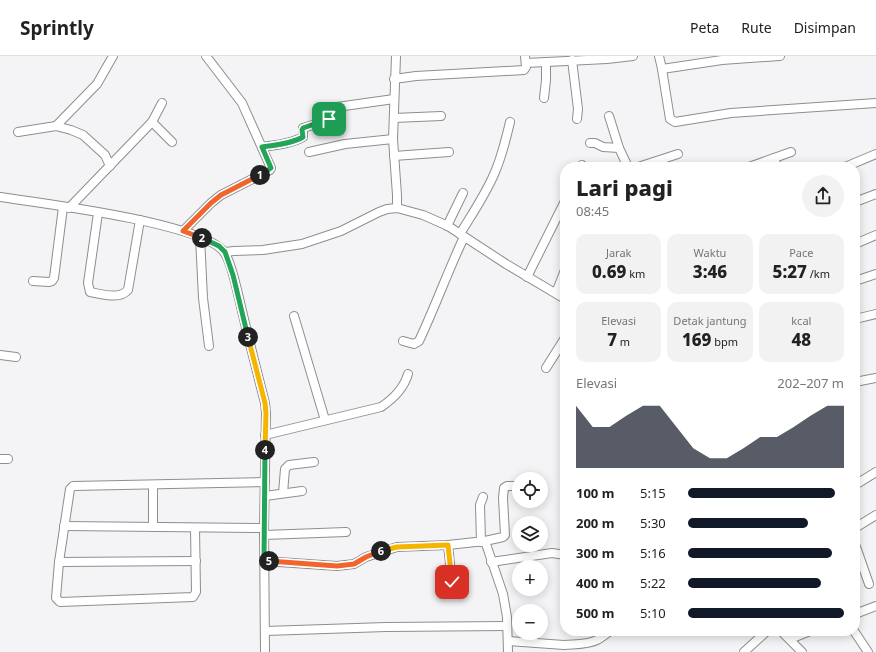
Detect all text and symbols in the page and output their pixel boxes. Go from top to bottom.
text: Sprintly [20,15,94,41]
text: Peta [690,18,719,37]
text: Rute [741,18,772,37]
text: Disimpan [794,18,856,37]
pin [312,102,346,136]
icon: arrive [318,108,340,130]
pin: 1 [250,165,270,185]
text: 1 [257,167,263,182]
text: Lari pagi [576,172,673,202]
button: share [802,175,844,217]
text: 08:45 [576,202,609,220]
pin: 2 [192,228,212,248]
text: 2 [199,230,205,245]
text: Jarak [606,245,631,260]
text: Waktu [694,245,726,260]
text: Pace [789,245,813,260]
text: 0.69 [592,260,626,283]
text: 3:46 [693,260,727,283]
text: 5:27 [773,260,807,283]
text: km [626,266,645,281]
text: /km [807,266,830,281]
text: Elevasi [601,313,636,328]
text: Detak jantung [673,313,747,328]
text: kcal [791,313,811,328]
pin: 3 [238,327,258,347]
text: 7 [607,328,617,351]
text: 169 [682,328,711,351]
text: 48 [792,328,811,351]
text: 3 [245,329,251,344]
text: m [617,334,630,349]
text: bpm [711,334,738,349]
text: Elevasi [576,374,617,392]
text: 202–207 m [777,374,844,392]
pin: 4 [255,440,275,460]
text: 4 [262,442,268,457]
map controls [512,472,548,640]
button: locate [512,472,548,508]
text: 100 m [576,484,614,502]
text: 5:15 [640,484,666,502]
text: 200 m [576,514,614,532]
text: 5:30 [640,514,666,532]
button: layers [512,516,548,552]
pin: 6 [371,541,391,561]
text: 6 [378,543,384,558]
text: 300 m [576,544,614,562]
text: 5:16 [640,544,666,562]
pin: 5 [259,551,279,571]
text: 5 [266,553,272,568]
button: + [512,560,548,596]
pin [435,565,469,599]
icon: check [441,571,463,593]
text: 400 m [576,574,614,592]
text: 5:22 [640,574,666,592]
button: − [512,604,548,640]
text: 500 m [576,604,614,622]
text: 5:10 [640,604,666,622]

